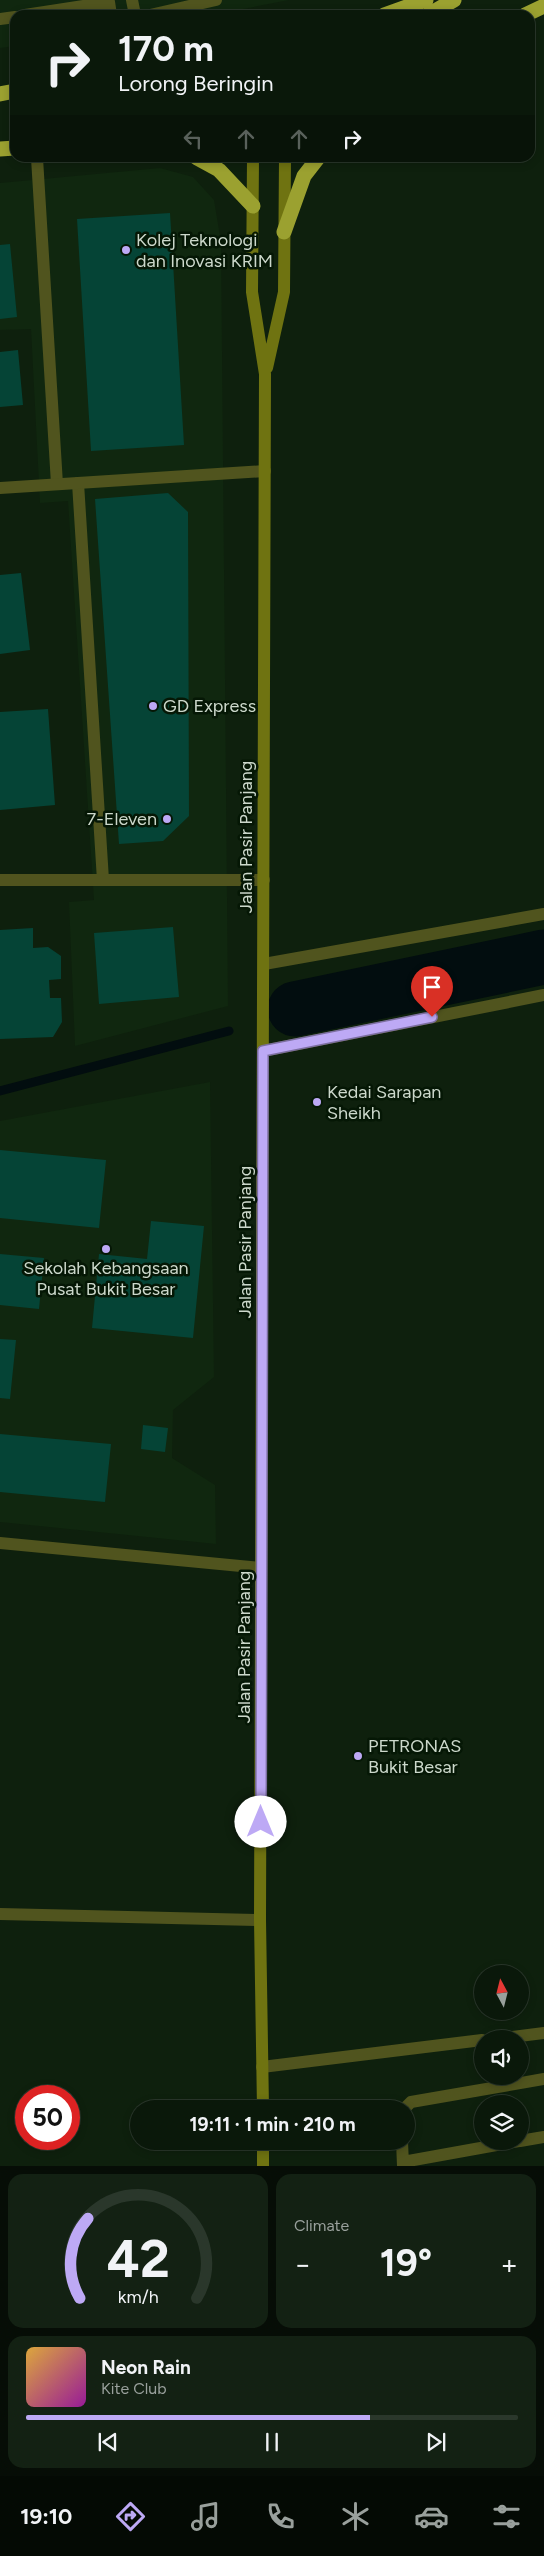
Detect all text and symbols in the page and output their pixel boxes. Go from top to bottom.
text: 170 m [118,28,214,70]
icon: right [35,30,100,95]
text: Lorong Beringin [118,70,274,97]
icon: left [179,125,207,153]
icon: ahead [232,125,260,153]
icon: ahead [285,125,313,153]
icon: right [338,125,366,153]
place label: Kolej Teknologi dan Inovasi KRIM [136,229,273,272]
marker: Kolej Teknologi dan Inovasi KRIM [120,244,132,256]
place label: GD Express [163,695,256,717]
marker: GD Express [147,700,159,712]
street label: Jalan Pasir Panjang [235,761,257,913]
place label: 7-Eleven [87,808,157,830]
marker: 7-Eleven [161,813,173,825]
pin [411,966,453,1017]
icon: arrive [418,973,446,1001]
place label: Kedai Sarapan Sheikh [327,1081,441,1124]
marker: Kedai Sarapan Sheikh [311,1096,323,1108]
street label: Jalan Pasir Panjang [234,1166,256,1318]
marker: Sekolah Kebangsaan Pusat Bukit Besar [100,1243,112,1255]
place label: Sekolah Kebangsaan Pusat Bukit Besar [23,1257,189,1300]
street label: Jalan Pasir Panjang [233,1571,255,1723]
place label: PETRONAS Bukit Besar [368,1735,461,1778]
marker: PETRONAS Bukit Besar [352,1750,364,1762]
position arrow [234,1795,286,1847]
north arrow [474,1965,529,2020]
map controls [474,1965,529,2150]
button: sound [474,2030,529,2085]
speed limit sign: 50 [15,2085,80,2150]
button: layers [474,2095,529,2150]
text: 19:11 · 1 min · 210 m [189,2113,356,2136]
text: Climate [294,2216,349,2235]
text: 42 [106,2228,170,2290]
text: 19° [380,2240,432,2286]
text: − [294,2247,311,2281]
text: + [501,2247,518,2281]
text: km/h [118,2286,158,2307]
text: Neon Rain [101,2356,191,2379]
text: Kite Club [101,2379,167,2398]
icon: previous [94,2428,122,2456]
icon: pause [258,2428,286,2456]
icon: next [422,2428,450,2456]
icon: directions [113,2499,148,2534]
icon: music [188,2499,223,2534]
icon: phone [263,2499,298,2534]
icon: climate [338,2499,373,2534]
icon: car [414,2499,449,2534]
icon: filters [489,2499,524,2534]
text: 19:10 [20,2503,72,2530]

